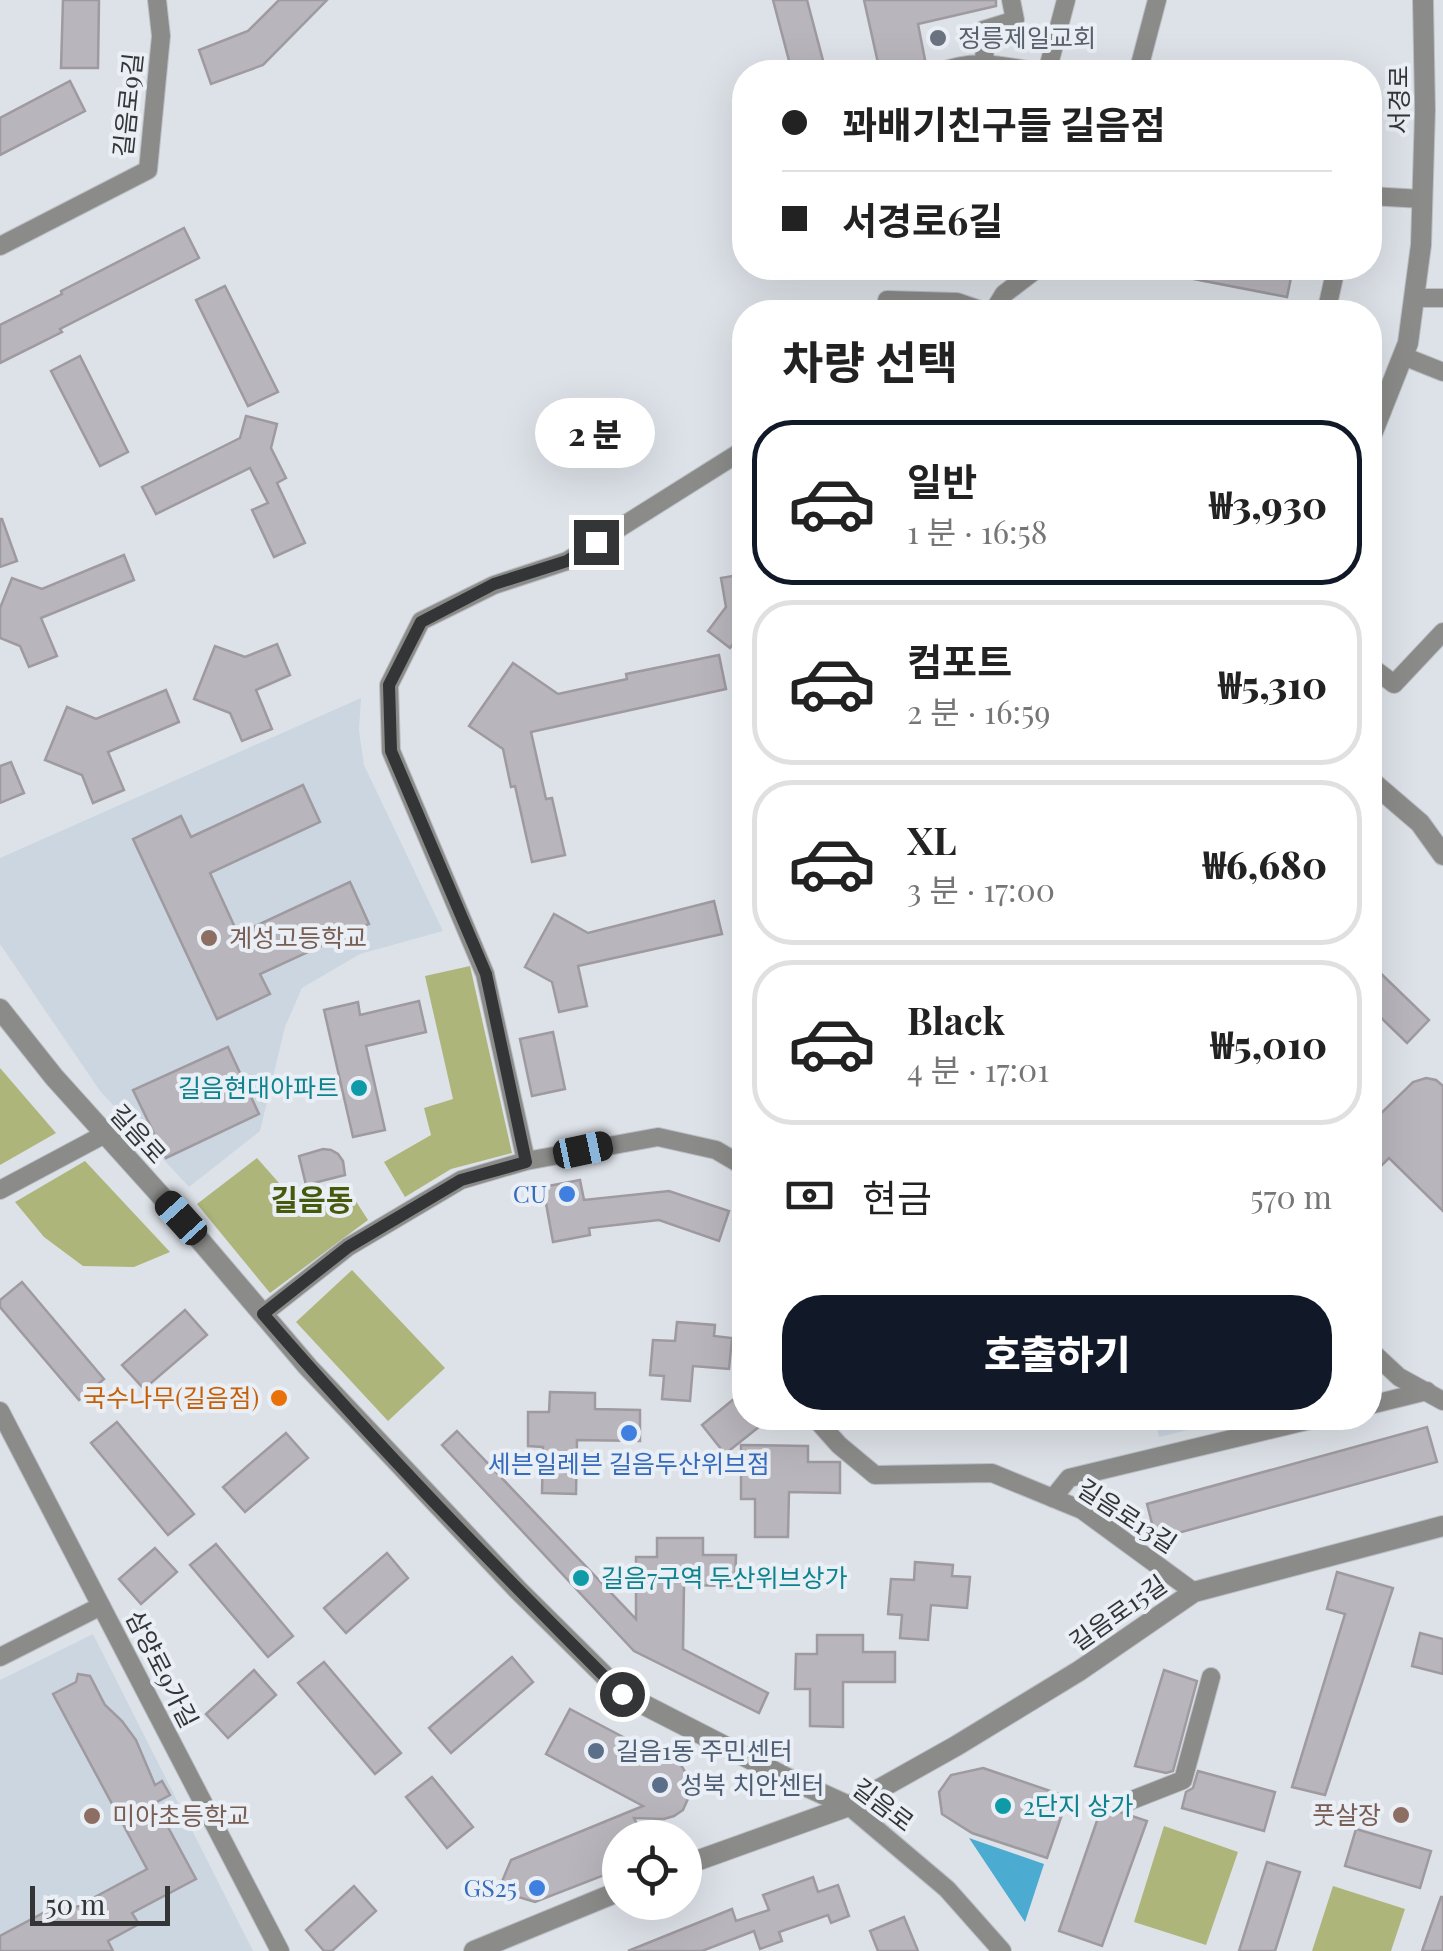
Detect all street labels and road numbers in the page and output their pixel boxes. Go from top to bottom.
street label: 길음로9길 [105,51,148,159]
street label: 서경로 [1381,65,1414,135]
street label: 길음로 [104,1096,174,1170]
street label: 길음로13길 [1072,1470,1184,1559]
street label: 길음로15길 [1062,1566,1172,1657]
street label: 삼양로9가길 [120,1604,207,1733]
street label: 길음로 [846,1770,921,1838]

